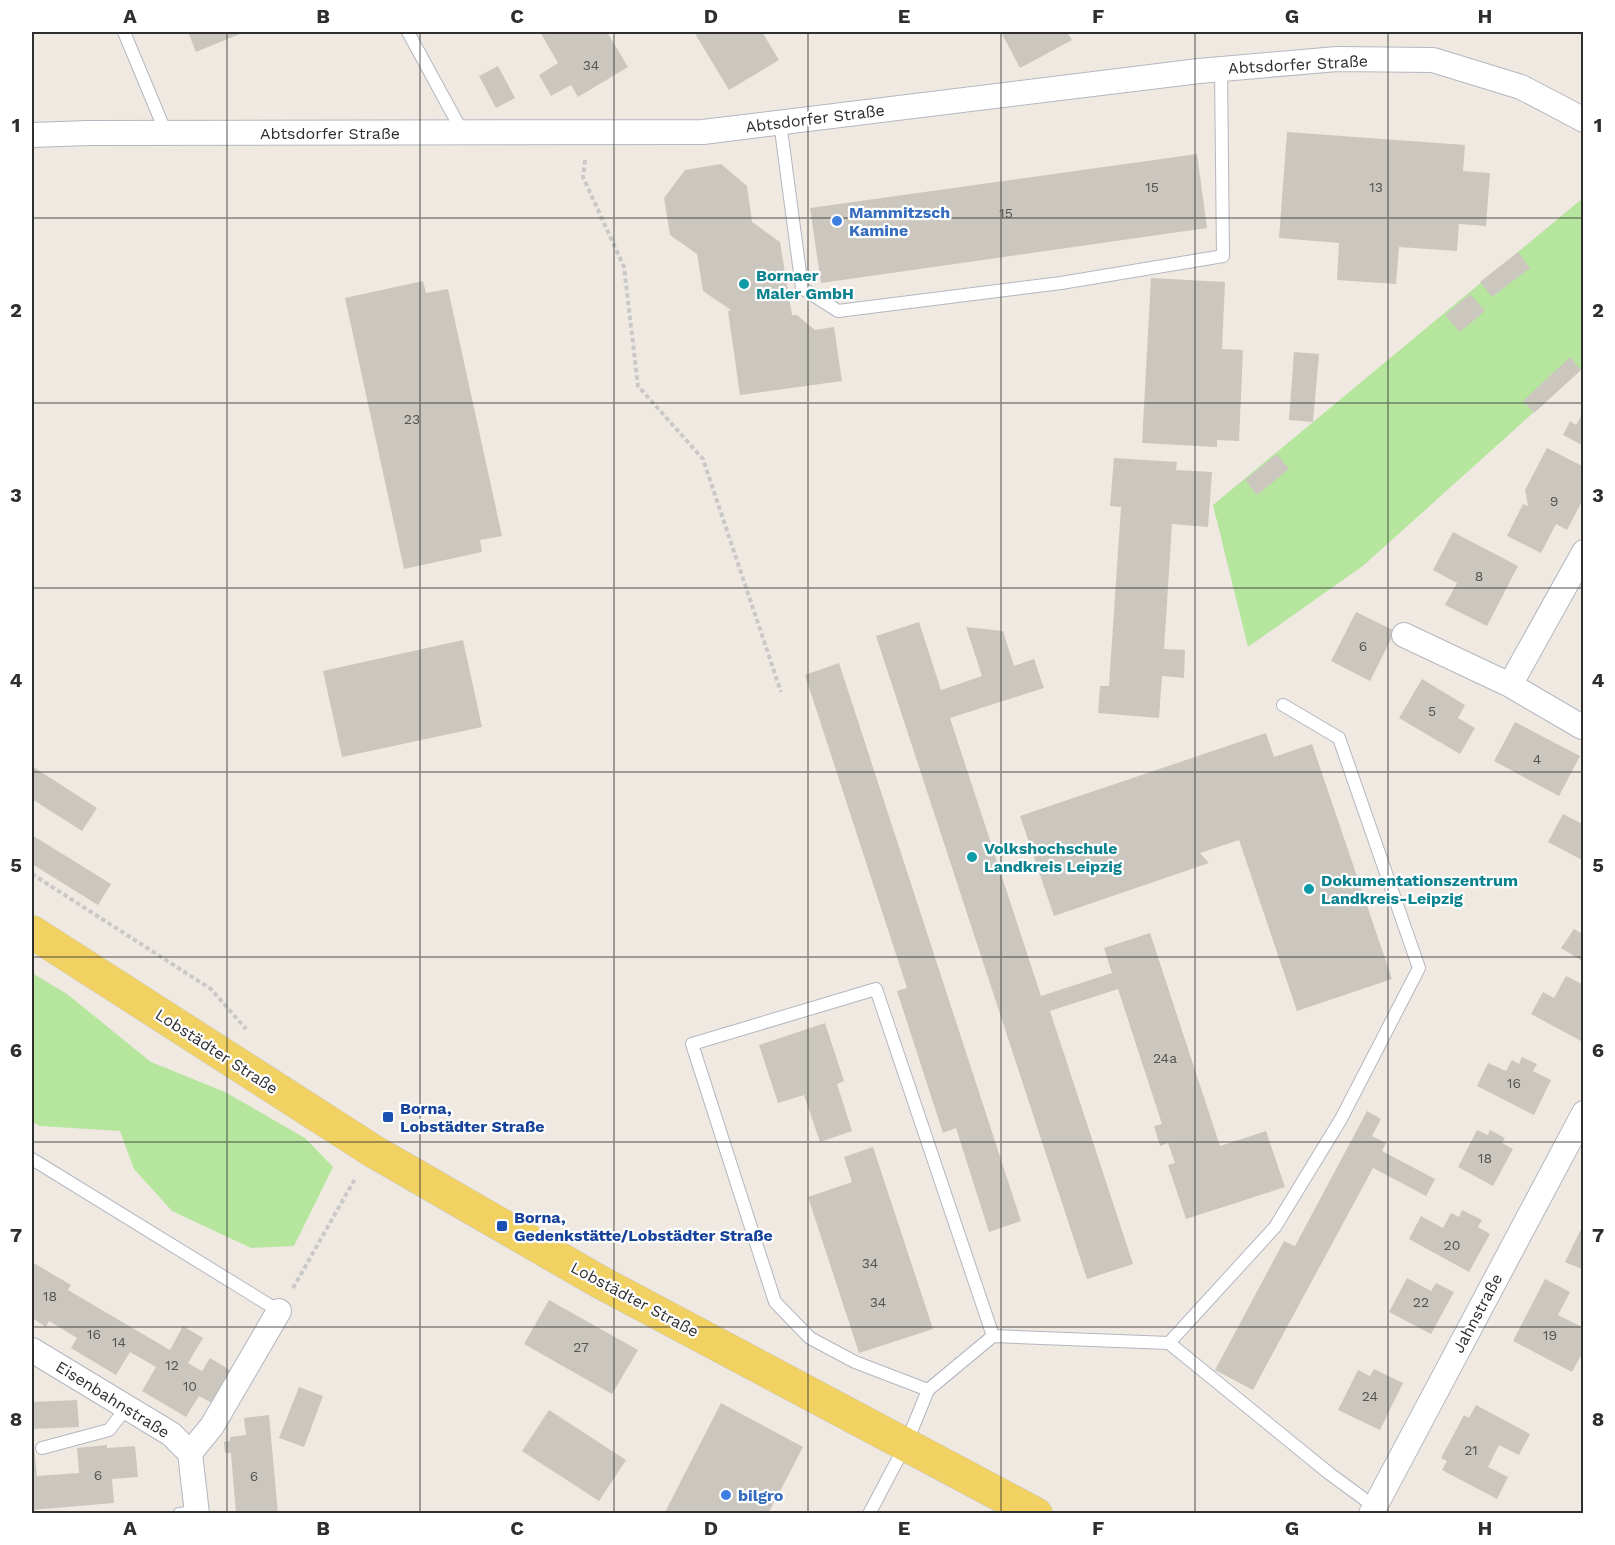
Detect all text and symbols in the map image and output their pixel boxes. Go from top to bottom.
text: A [123,4,137,28]
text: B [316,4,330,28]
text: C [510,4,524,28]
text: D [704,4,718,28]
text: E [898,4,910,28]
text: F [1092,4,1104,28]
text: G [1285,4,1299,28]
text: H [1478,4,1492,28]
street label: Abtsdorfer Straße [1228,51,1368,78]
house number: 34 [583,57,599,73]
street label: Abtsdorfer Straße [744,101,886,136]
text: 1 [12,113,20,137]
text: 1 [1594,113,1602,137]
street label: Abtsdorfer Straße [260,124,400,143]
house number: 15 [1145,179,1159,195]
house number: 13 [1369,179,1383,195]
place label: Mammitzsch Kamine [849,203,950,240]
house number: 15 [999,205,1013,221]
marker: Mammitzsch Kamine [830,214,844,228]
place label: Bornaer Maler GmbH [756,266,854,303]
marker: Bornaer Maler GmbH [737,277,751,291]
text: 2 [10,298,22,322]
text: 2 [1592,298,1604,322]
house number: 23 [404,411,420,427]
text: 3 [10,483,22,507]
text: 3 [1592,483,1604,507]
house number: 9 [1550,493,1558,509]
house number: 8 [1475,568,1483,584]
house number: 6 [1359,638,1367,654]
text: 4 [10,668,23,692]
text: 4 [1592,668,1605,692]
house number: 5 [1428,703,1436,719]
house number: 4 [1533,751,1541,767]
place label: Volkshochschule Landkreis Leipzig [984,839,1122,876]
marker: Volkshochschule Landkreis Leipzig [965,850,979,864]
text: 5 [10,853,22,877]
text: 5 [1592,853,1604,877]
place label: Dokumentationszentrum Landkreis-Leipzig [1321,871,1518,908]
marker: Dokumentationszentrum Landkreis-Leipzig [1302,882,1316,896]
street label: Lobstädter Straße [152,1005,282,1098]
text: 6 [10,1038,22,1062]
text: 6 [1592,1038,1604,1062]
house number: 24a [1153,1050,1177,1066]
house number: 16 [1507,1075,1521,1091]
place label: Borna, Lobstädter Straße [400,1099,544,1136]
marker: Borna, Lobstädter Straße [381,1110,395,1124]
house number: 18 [1478,1150,1492,1166]
place label: Borna, Gedenkstätte/Lobstädter Straße [514,1208,773,1245]
marker: Borna, Gedenkstätte/Lobstädter Straße [495,1219,509,1233]
text: 7 [10,1223,22,1247]
text: 7 [1592,1223,1604,1247]
house number: 20 [1444,1237,1460,1253]
house number: 34 [862,1255,878,1271]
street label: Lobstädter Straße [568,1258,702,1341]
street label: Jahnstraße [1449,1270,1506,1356]
house number: 18 [43,1288,57,1304]
house number: 34 [870,1294,886,1310]
house number: 22 [1413,1294,1429,1310]
house number: 16 [87,1326,101,1342]
house number: 19 [1543,1327,1557,1343]
house number: 14 [112,1334,126,1350]
house number: 27 [573,1339,589,1355]
street label: Eisenbahnstraße [52,1357,173,1442]
house number: 12 [165,1357,179,1373]
house number: 10 [183,1378,197,1394]
house number: 24 [1362,1388,1378,1404]
text: 8 [10,1407,22,1431]
text: 8 [1592,1407,1604,1431]
house number: 21 [1464,1442,1478,1458]
house number: 6 [94,1467,102,1483]
house number: 6 [250,1468,258,1484]
place label: bilgro [738,1486,784,1505]
marker: bilgro [719,1488,733,1502]
text: A [123,1516,137,1540]
text: B [316,1516,330,1540]
text: C [510,1516,524,1540]
text: D [704,1516,718,1540]
text: E [898,1516,910,1540]
text: F [1092,1516,1104,1540]
text: G [1285,1516,1299,1540]
text: H [1478,1516,1492,1540]

